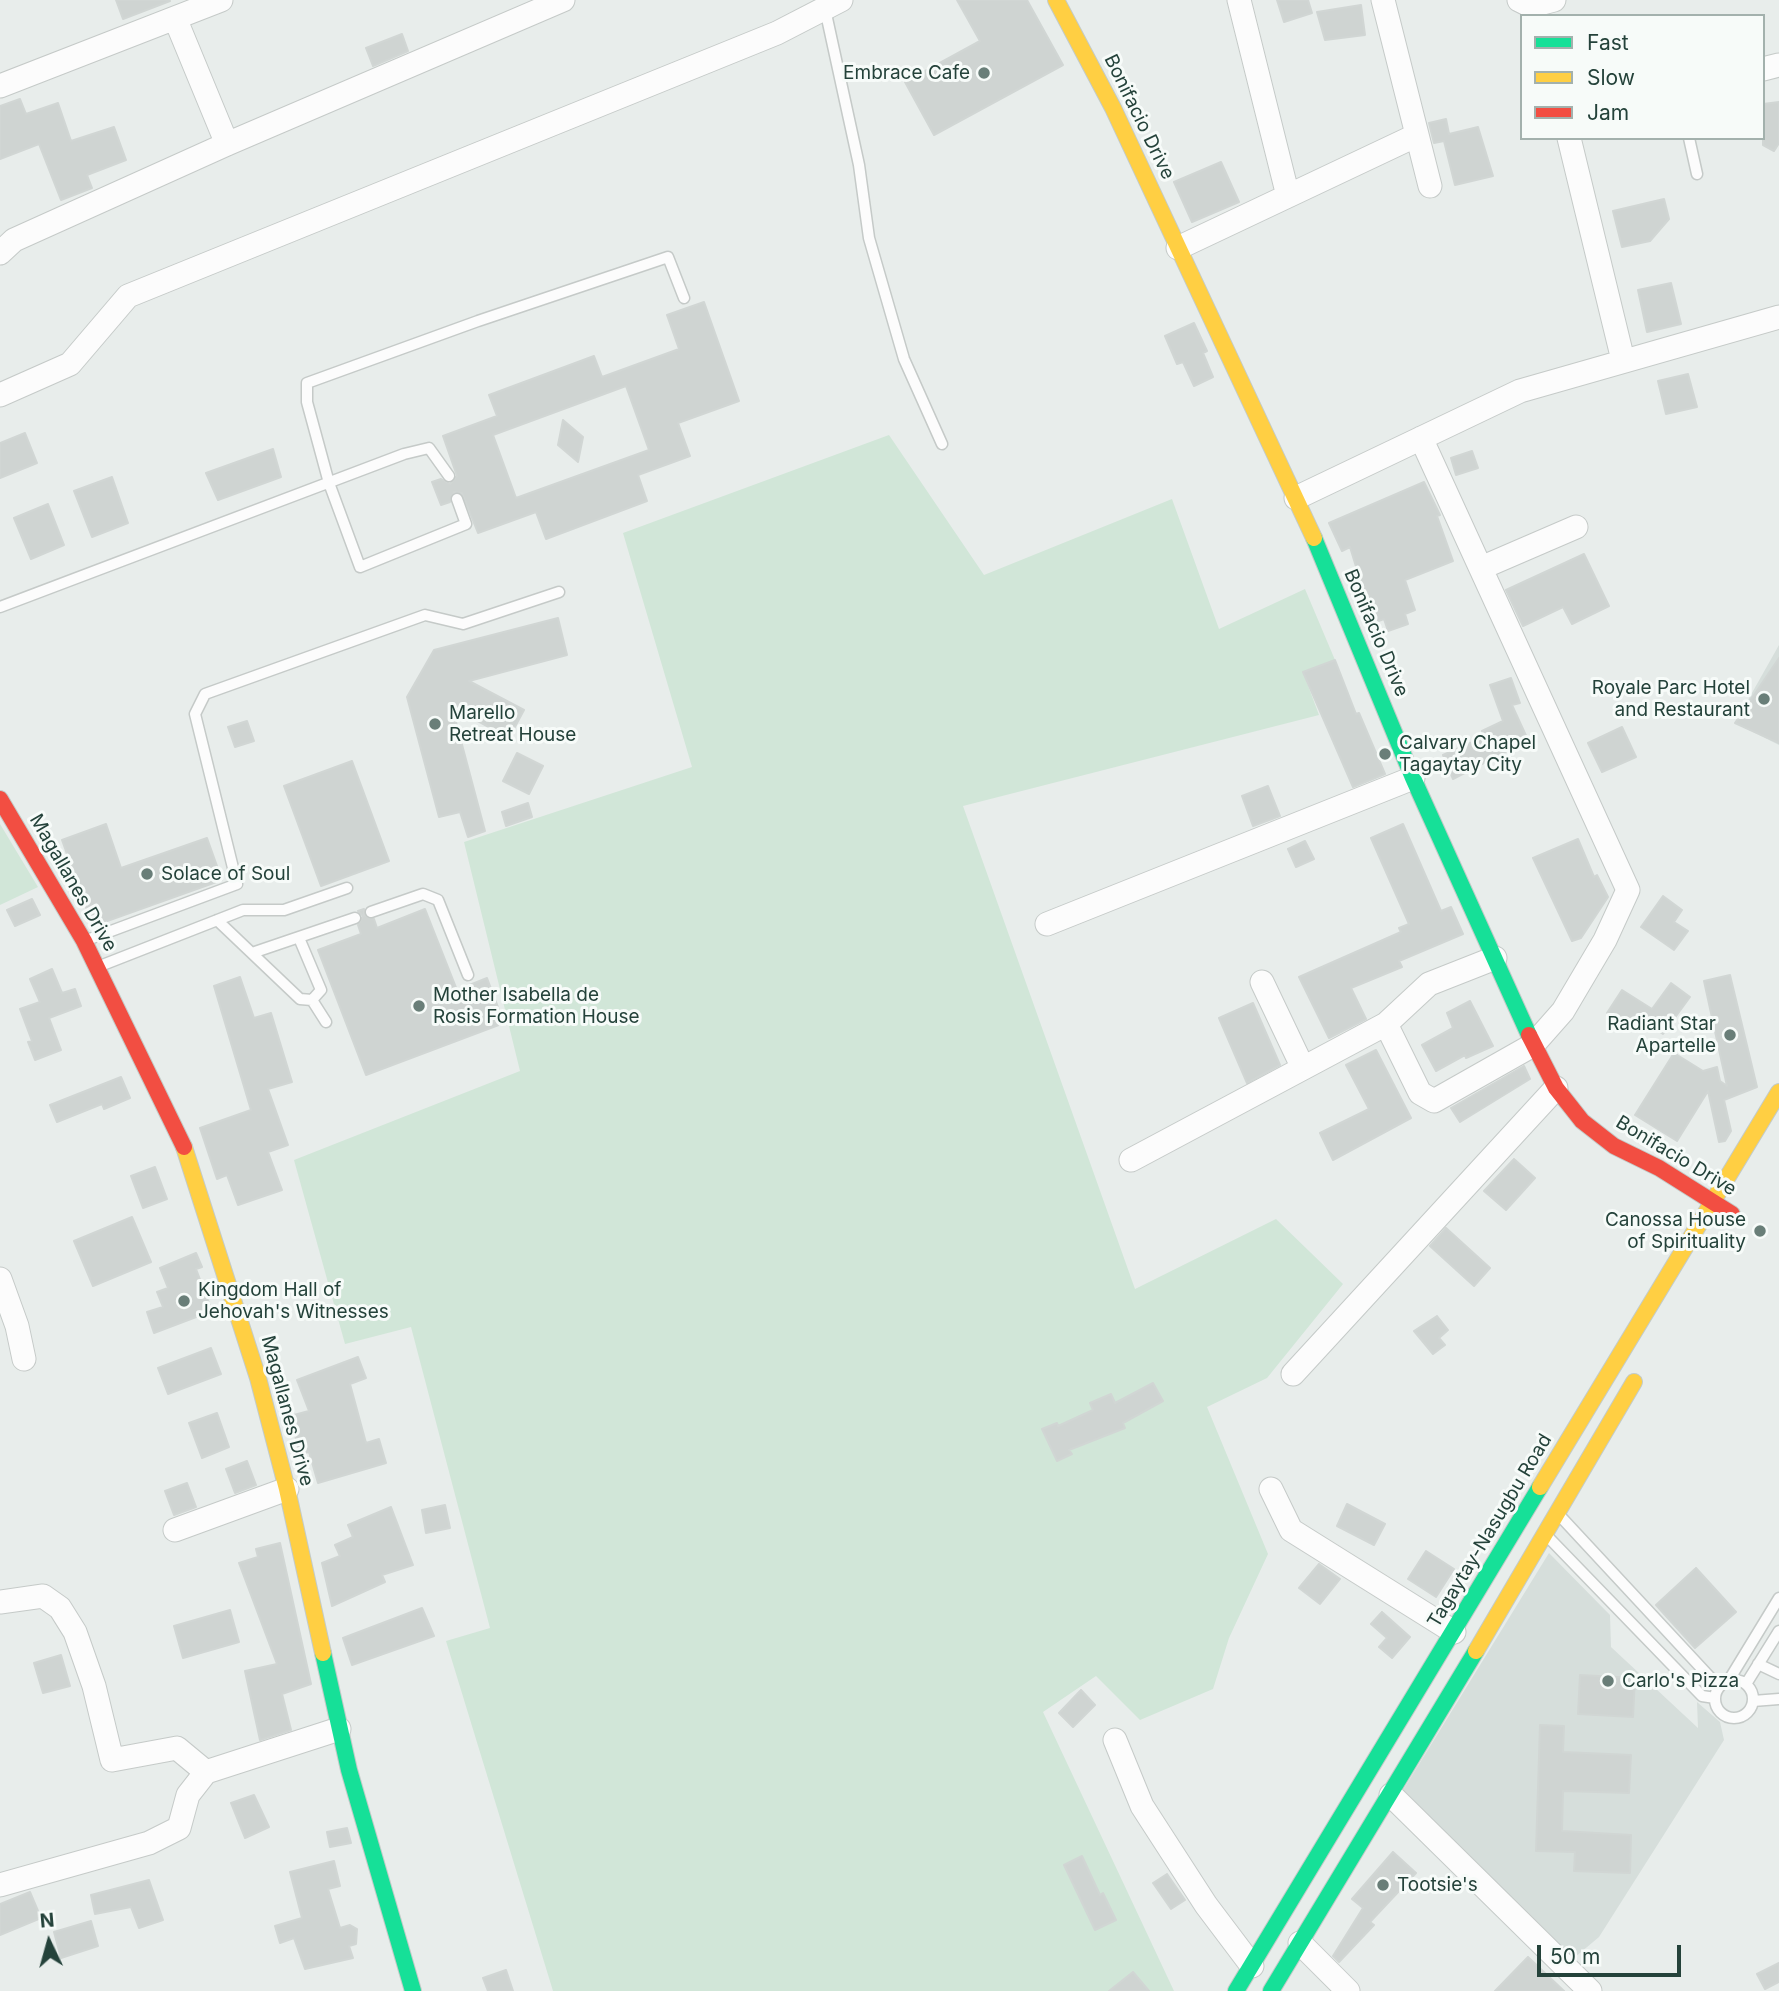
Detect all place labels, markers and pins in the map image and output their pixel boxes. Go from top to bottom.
place label: Embrace Cafe [843,62,970,84]
marker: Embrace Cafe [976,65,992,81]
place label: Royale Parc Hotel and Restaurant [1592,677,1750,721]
marker: Royale Parc Hotel and Restaurant [1756,691,1772,707]
place label: Marello Retreat House [449,702,576,746]
marker: Marello Retreat House [427,716,443,732]
place label: Calvary Chapel Tagaytay City [1399,732,1536,776]
marker: Calvary Chapel Tagaytay City [1377,746,1393,762]
place label: Solace of Soul [161,863,290,885]
marker: Solace of Soul [139,866,155,882]
place label: Mother Isabella de Rosis Formation House [433,984,640,1028]
marker: Mother Isabella de Rosis Formation House [411,998,427,1014]
place label: Radiant Star Apartelle [1607,1013,1716,1057]
marker: Radiant Star Apartelle [1722,1027,1738,1043]
place label: Canossa House of Spirituality [1605,1209,1746,1253]
marker: Canossa House of Spirituality [1752,1223,1768,1239]
place label: Kingdom Hall of Jehovah's Witnesses [198,1279,389,1323]
marker: Kingdom Hall of Jehovah's Witnesses [176,1293,192,1309]
place label: Carlo's Pizza [1622,1670,1739,1692]
marker: Carlo's Pizza [1600,1673,1616,1689]
place label: Tootsie's [1397,1874,1478,1896]
marker: Tootsie's [1375,1877,1391,1893]

